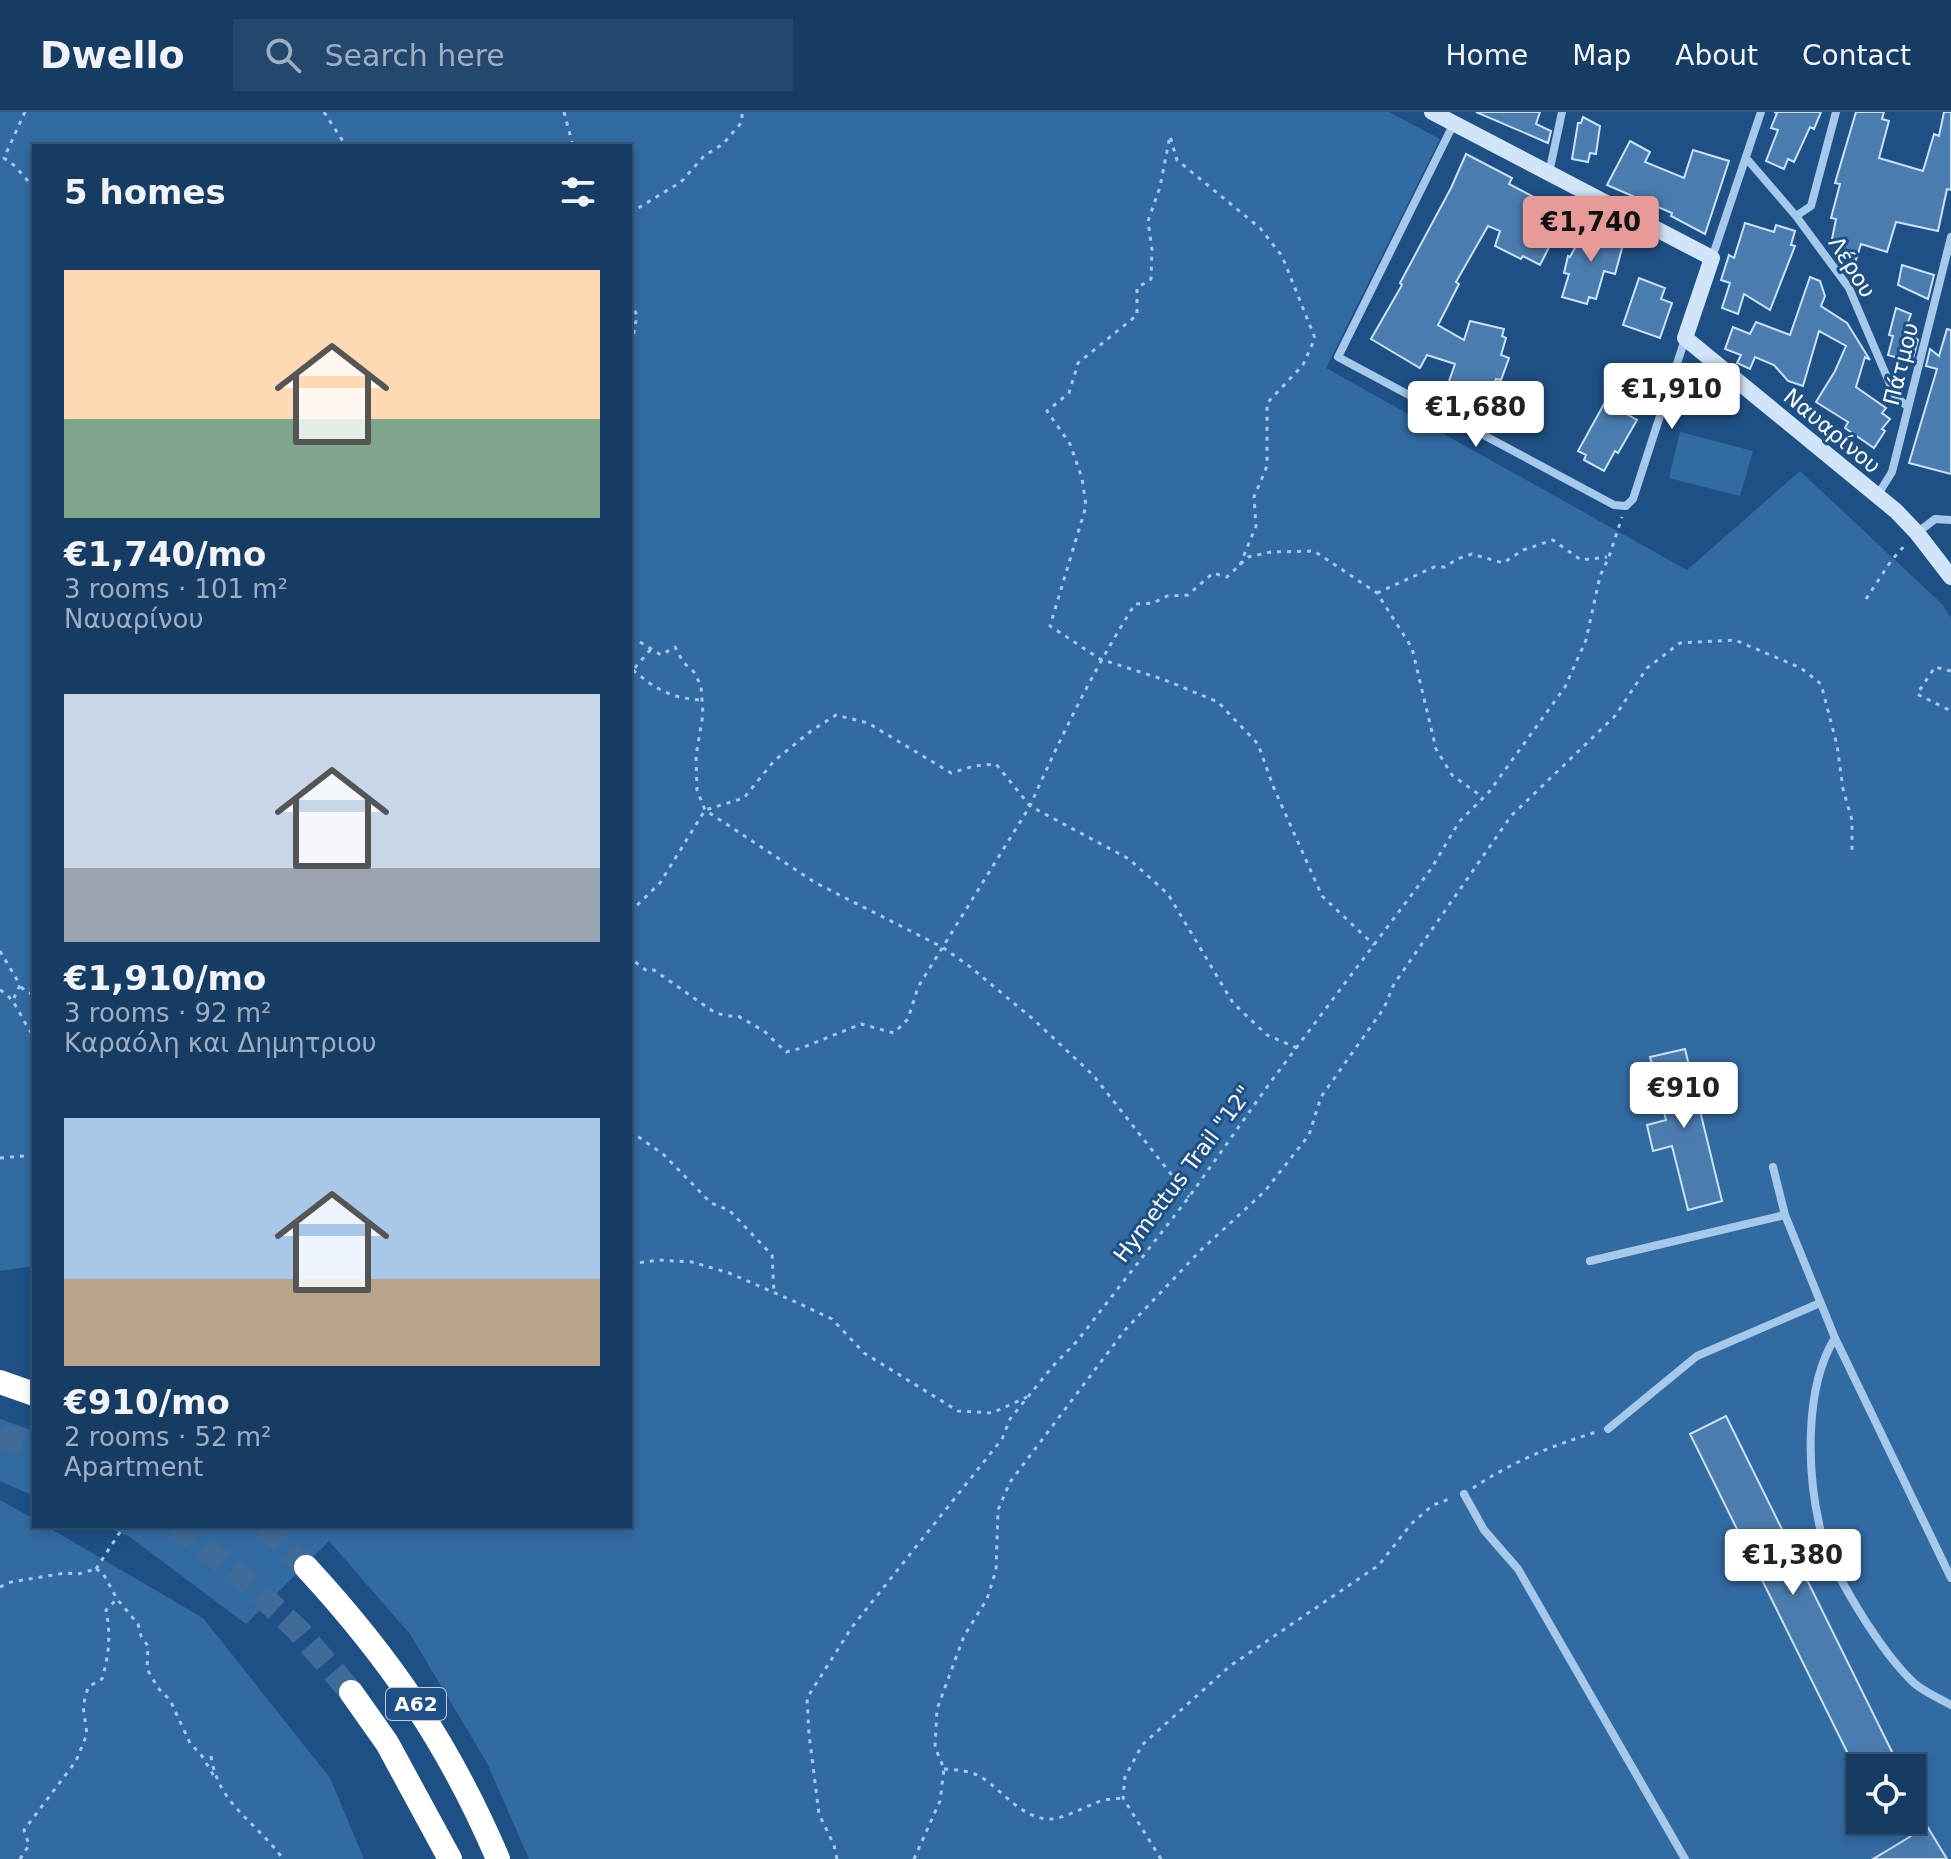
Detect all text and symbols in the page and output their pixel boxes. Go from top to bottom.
search box [233,19,793,91]
text: Dwello [40,33,185,77]
icon: search [261,33,305,77]
text: Search here [325,38,505,73]
text: Home [1445,39,1528,72]
text: Map [1572,39,1631,72]
text: About [1675,39,1758,72]
text: Contact [1802,39,1911,72]
icon: filters [556,170,600,214]
text: 5 homes [64,172,226,212]
pin: €1,740 [1526,196,1656,264]
text: €1,740 [1541,207,1641,237]
street label: Λέρου [1824,232,1880,302]
street label: Πάτμου [1879,320,1923,408]
icon: home [260,322,404,466]
pin: €1,910 [1607,363,1737,431]
text: €1,910 [1622,374,1722,404]
pin: €1,680 [1411,381,1541,449]
street label: Ναυαρίνου [1779,383,1885,479]
text: €1,680 [1426,392,1526,422]
text: €1,740/mo [64,534,266,574]
text: 3 rooms · 101 m² [64,574,288,604]
text: Ναυαρίνου [64,604,204,634]
icon: home [260,746,404,890]
text: €1,910/mo [64,958,266,998]
text: 3 rooms · 92 m² [64,998,272,1028]
text: Καραόλη και Δημητριου [64,1028,377,1058]
pin: €910 [1637,1062,1731,1130]
text: €910 [1648,1073,1720,1103]
street label: Hymettus Trail "12" [1109,1081,1257,1267]
icon: home [260,1170,404,1314]
text: €910/mo [64,1382,230,1422]
text: 2 rooms · 52 m² [64,1422,272,1452]
text: Apartment [64,1452,203,1482]
pin: €1,380 [1728,1529,1858,1597]
text: €1,380 [1743,1540,1843,1570]
road number: Α62 [386,1688,446,1720]
map controls [1846,1754,1926,1834]
button: locate [1846,1754,1926,1834]

